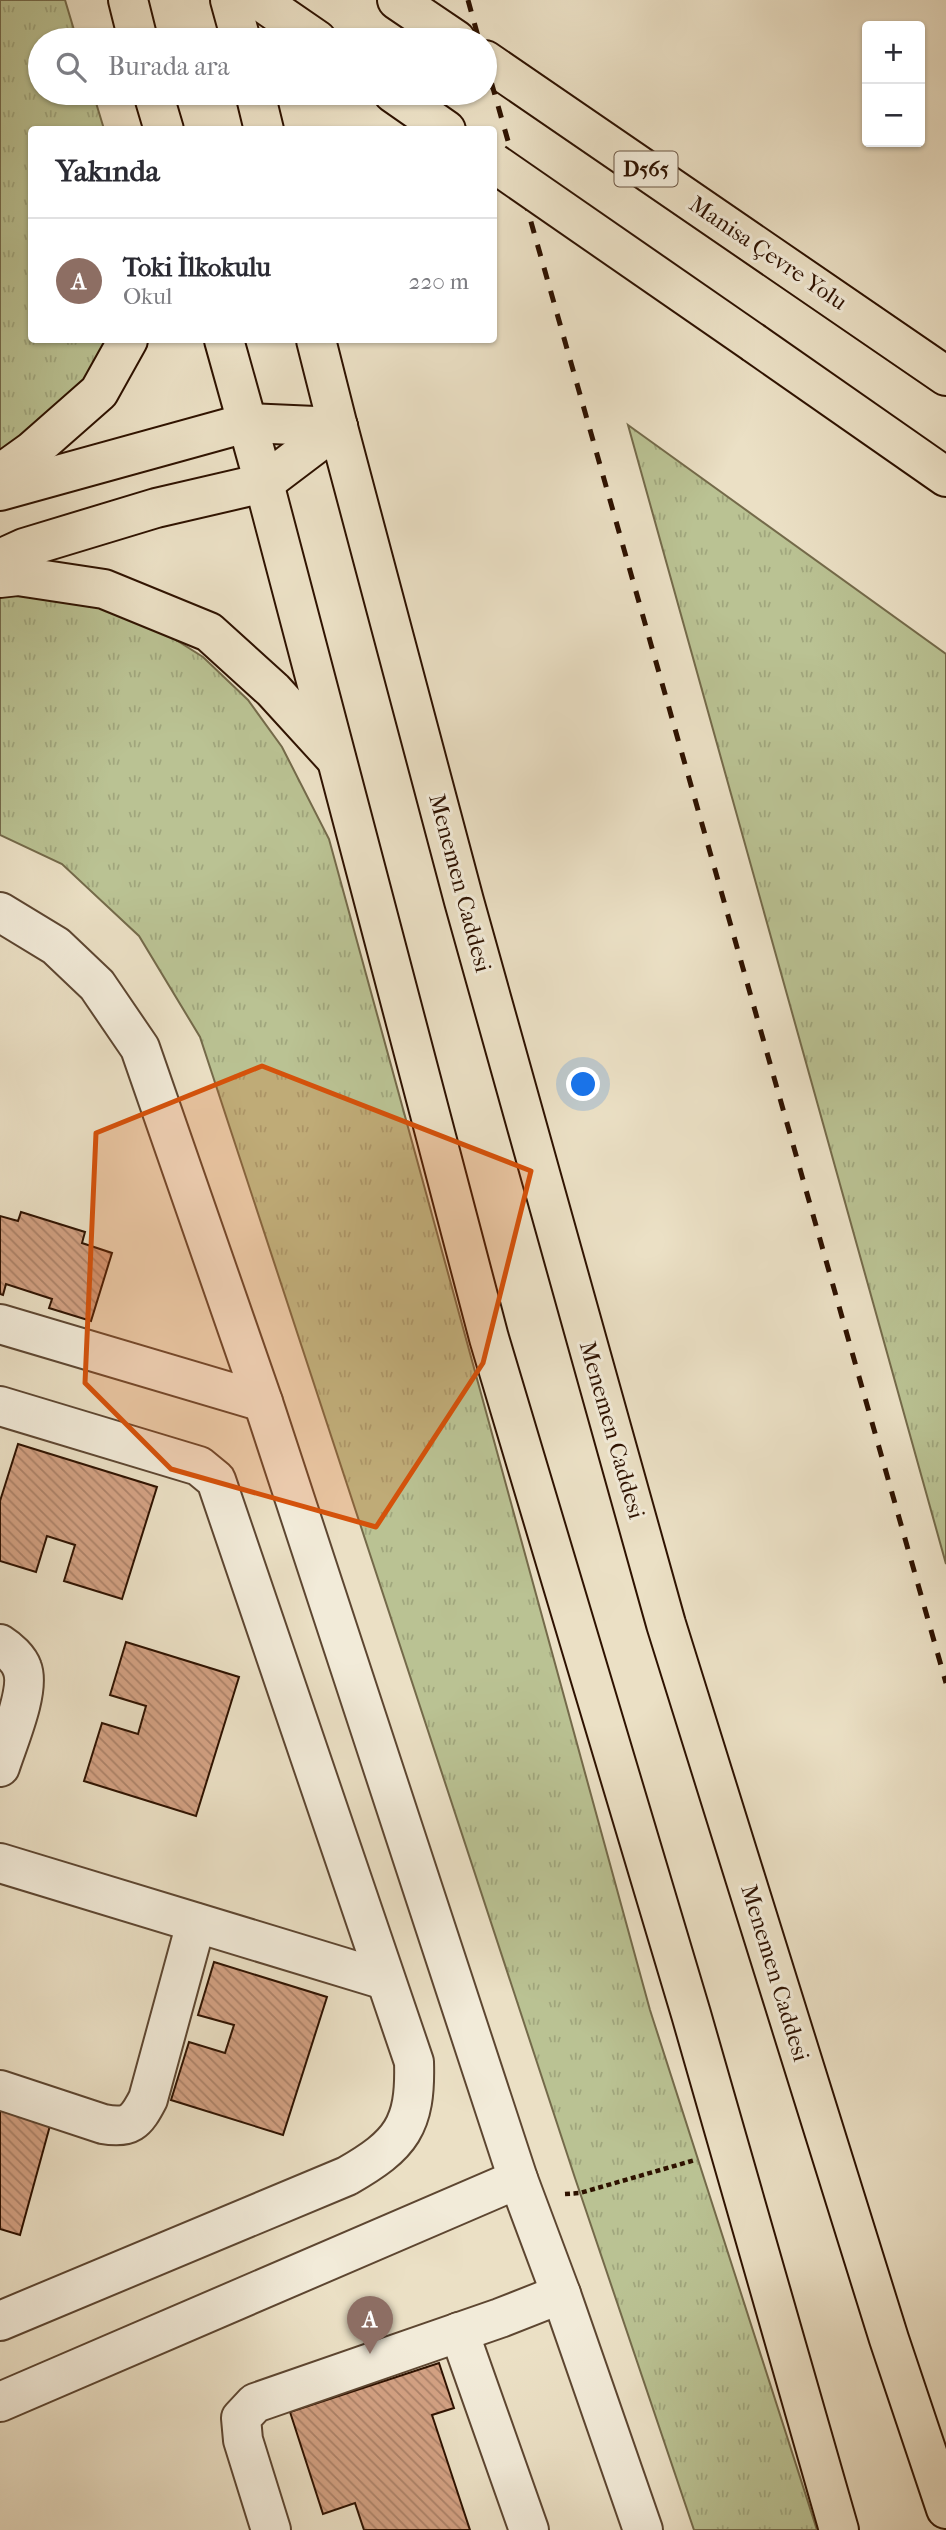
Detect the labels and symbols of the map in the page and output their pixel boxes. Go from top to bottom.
road number: D565 [614,152,678,186]
street label: Manisa Çevre Yolu [684,190,852,316]
street label: Menemen Caddesi [423,791,497,975]
your location [566,1067,600,1101]
street label: Menemen Caddesi [574,1338,650,1522]
street label: Menemen Caddesi [735,1881,815,2065]
pin: A [347,2296,393,2354]

